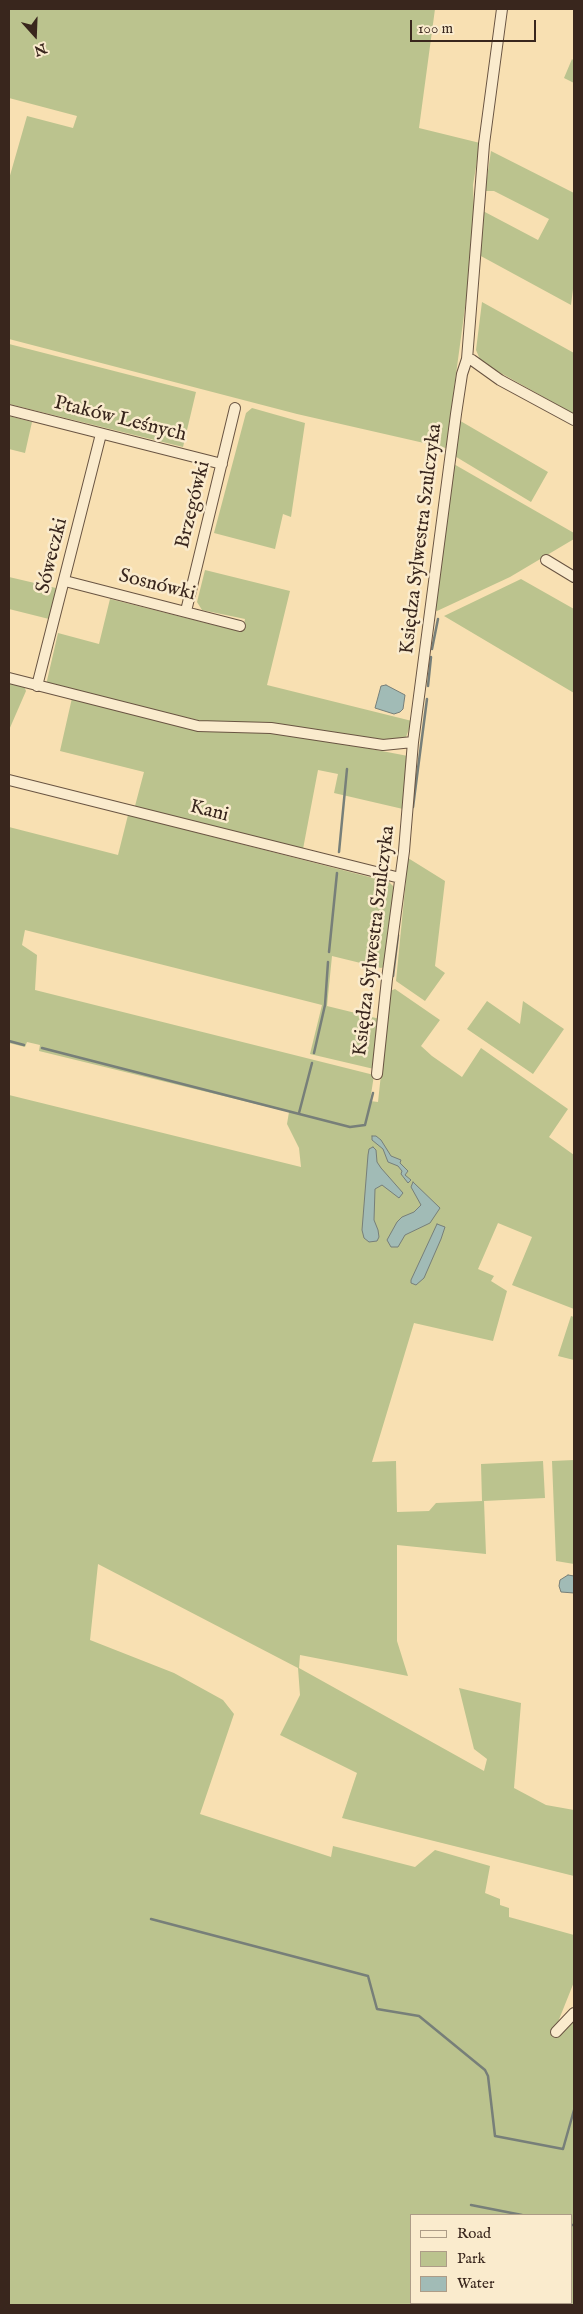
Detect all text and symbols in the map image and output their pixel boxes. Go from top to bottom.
north arrow [10,10,60,60]
scale bar [413,10,539,42]
text: 100 m [418,19,453,38]
text: N [31,39,49,60]
street label: Ptaków Leśnych [51,392,189,448]
street label: Księdza Sylwestra Szulczyka [396,422,448,656]
street label: Brzegówki [172,459,216,551]
street label: Sóweczki [32,516,74,596]
street label: Sosnówki [116,565,198,607]
street label: Kani [187,796,231,828]
street label: Księdza Sylwestra Szulczyka [349,824,401,1058]
legend [410,2214,573,2304]
text: Road [457,2224,491,2243]
text: Park [457,2249,486,2268]
text: Water [457,2274,494,2293]

